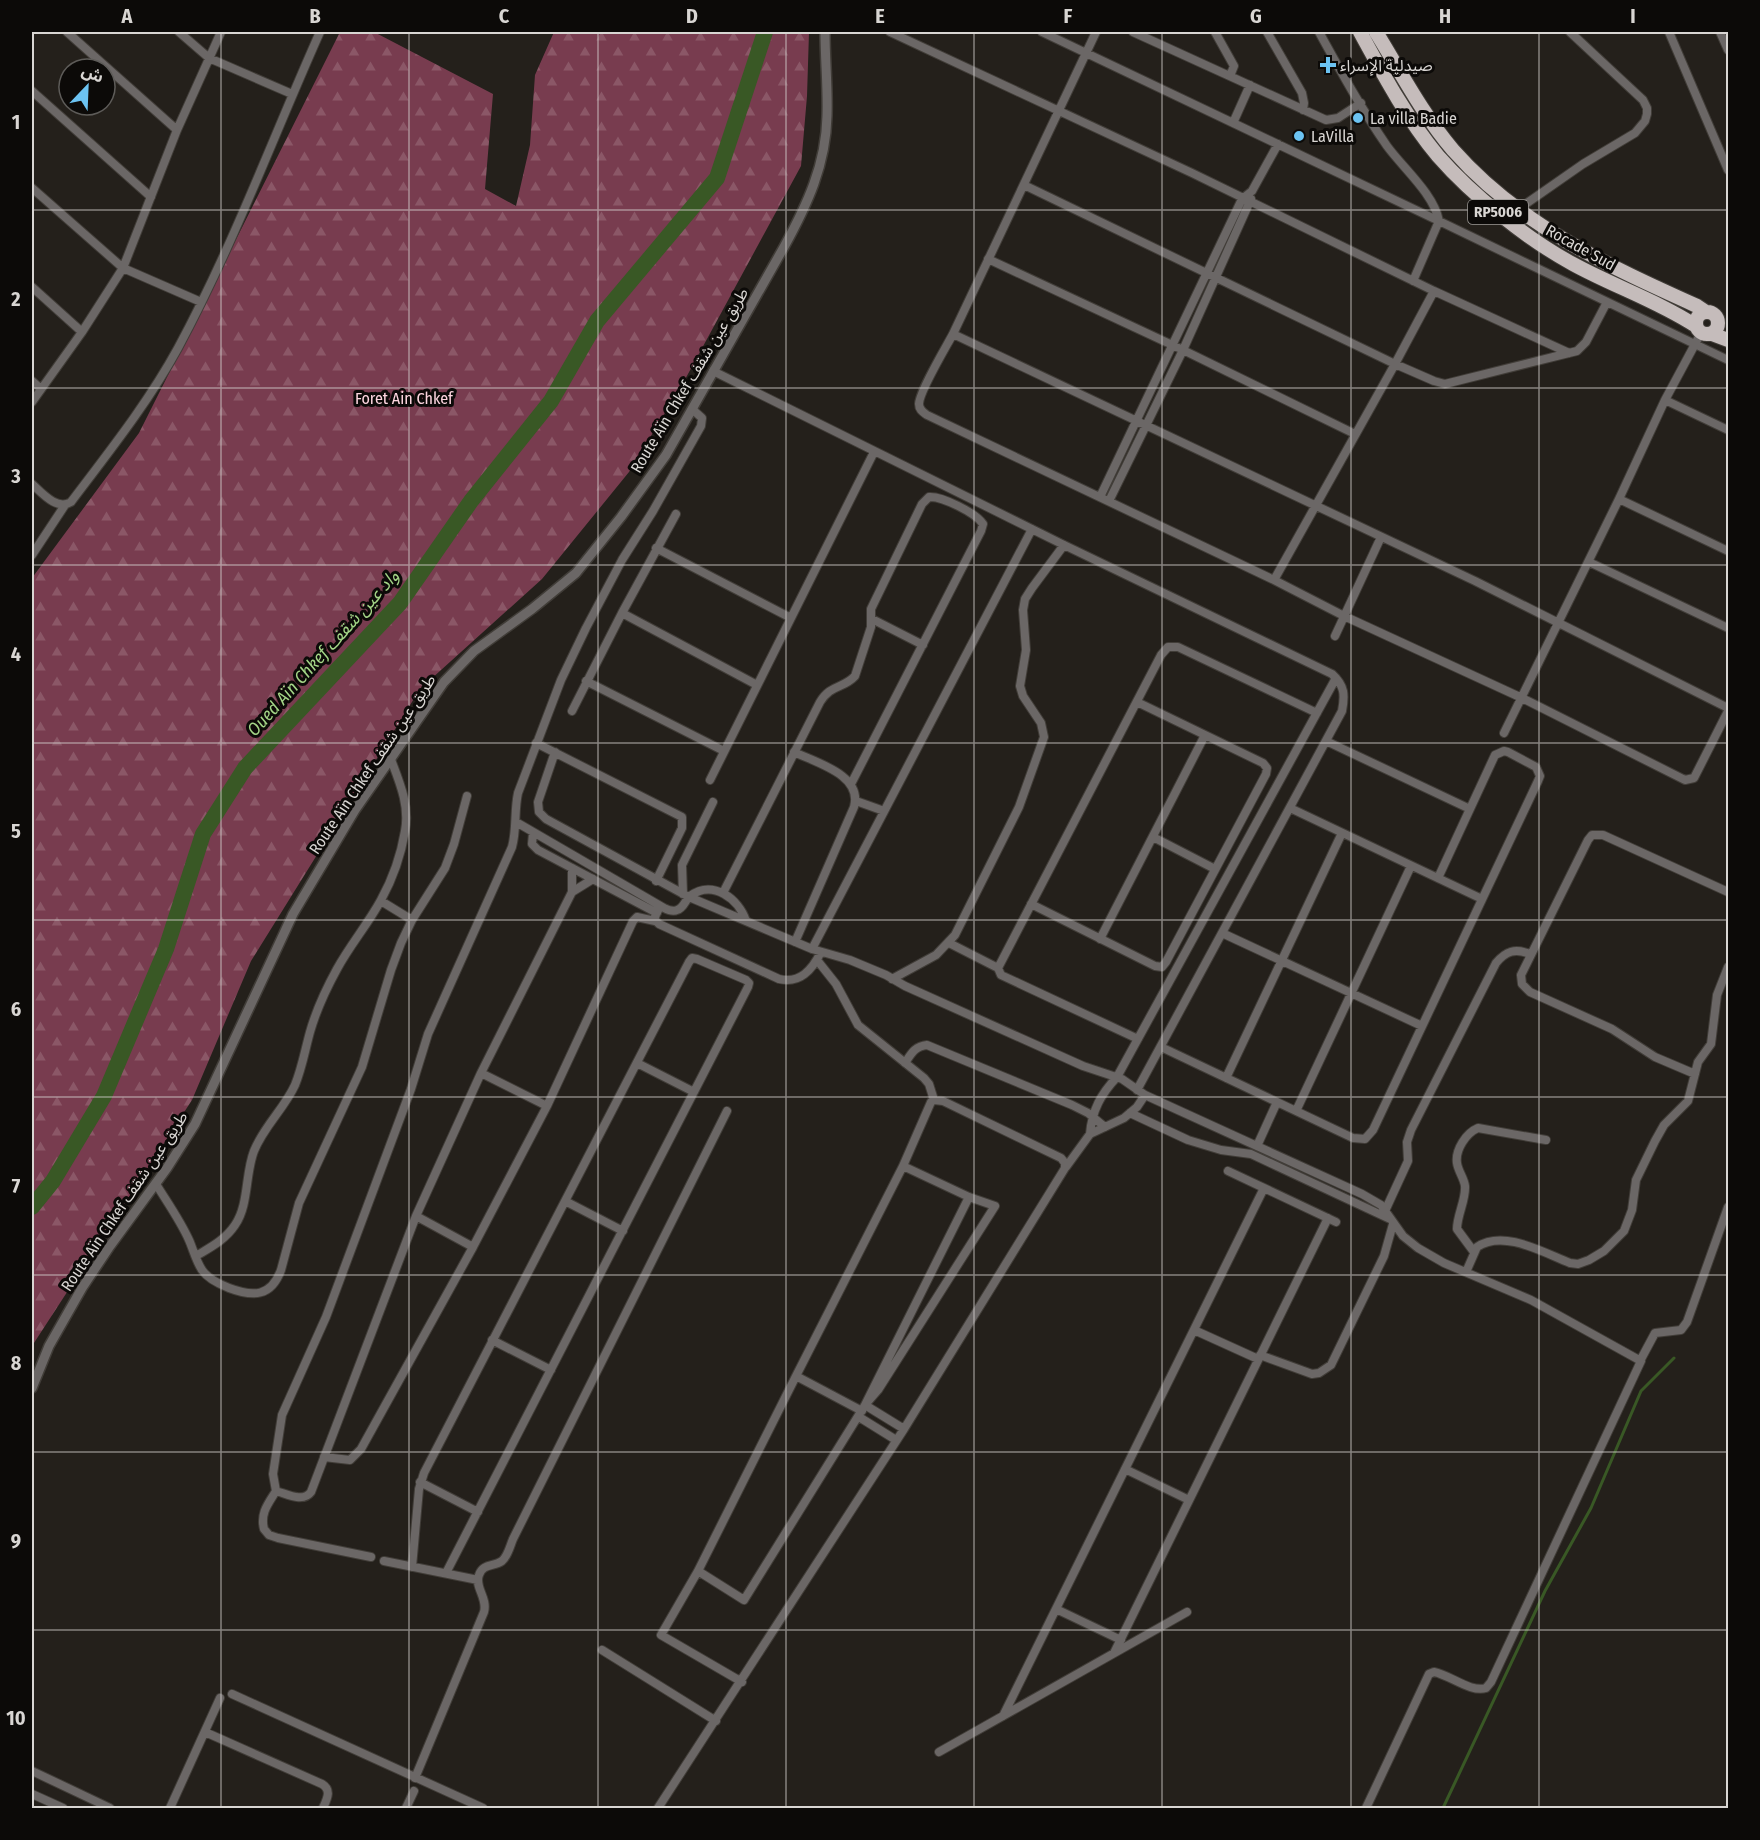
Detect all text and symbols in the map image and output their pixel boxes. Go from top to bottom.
text: A [121,4,134,28]
text: B [309,4,321,28]
text: C [499,4,510,28]
text: D [686,4,698,28]
text: E [875,4,885,28]
text: F [1064,4,1073,28]
text: G [1250,4,1262,28]
text: H [1439,4,1451,28]
text: I [1630,4,1636,28]
place label: صيدلية الإسراء [1340,56,1433,76]
north arrow [57,57,117,117]
marker: صيدلية الإسراء [1321,58,1335,72]
text: ش [79,61,107,87]
place label: La villa Badie [1370,109,1457,128]
text: 1 [12,110,20,134]
marker: La villa Badie [1351,111,1365,125]
place label: LaVilla [1311,127,1354,146]
marker: LaVilla [1292,129,1306,143]
road number: RP5006 [1468,200,1528,224]
street label: Rocade Sud [1543,221,1619,274]
street label: Route Aïn Chkef طريق عين شقف [627,284,753,477]
text: 2 [10,287,21,311]
park label: Foret Ain Chkef [355,389,454,408]
text: 3 [10,464,21,488]
water label: Oued Aïn Chkef واد عين شقف [242,565,404,741]
text: 4 [11,642,21,666]
street label: Route Aïn Chkef طريق عين شقف [305,671,441,858]
text: 5 [11,819,21,843]
text: 6 [11,997,21,1021]
street label: Route Aïn Chkef طريق عين شقف [57,1108,193,1295]
text: 7 [12,1174,21,1198]
text: 8 [11,1351,22,1375]
text: 9 [11,1529,21,1553]
text: 10 [6,1706,26,1730]

